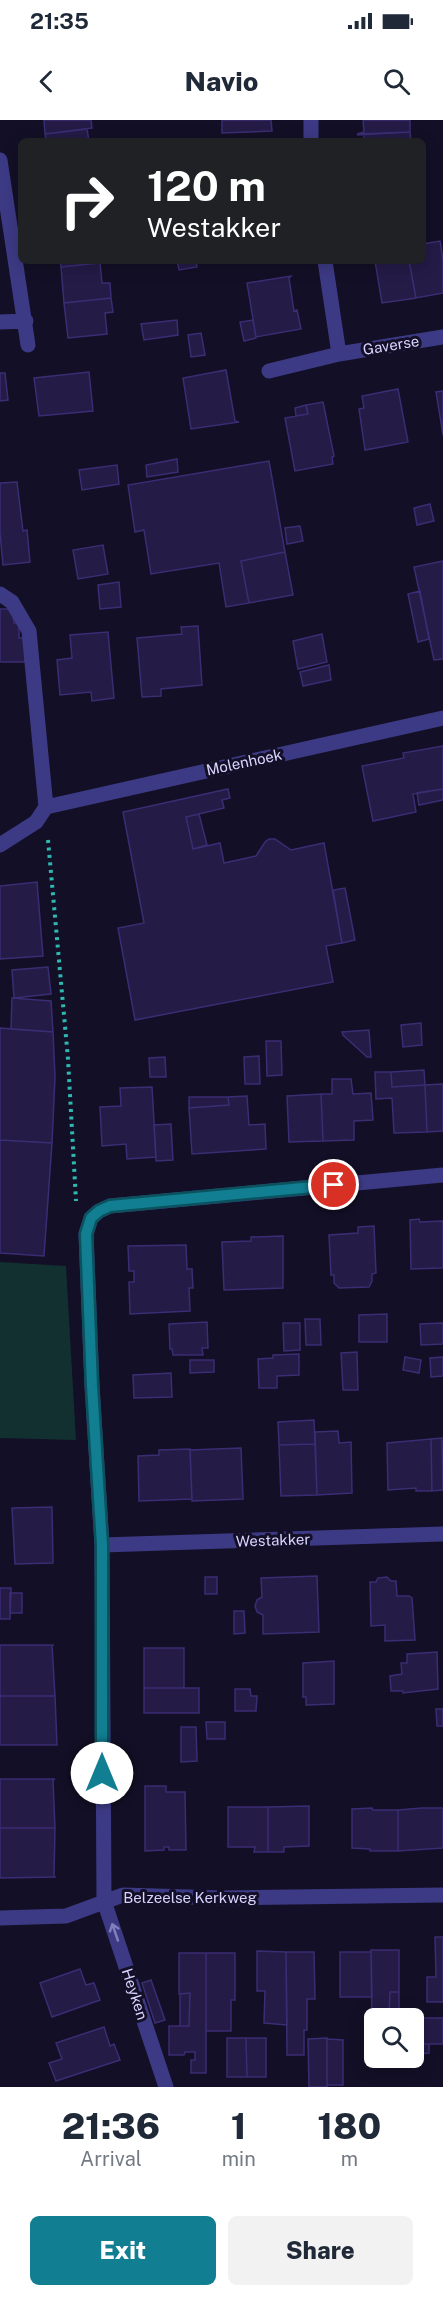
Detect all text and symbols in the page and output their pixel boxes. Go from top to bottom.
text: 21:35 [30,8,89,34]
icon: back [30,65,63,98]
text: Navio [185,65,258,97]
icon: search [380,65,413,98]
text: 120 m [147,161,266,210]
icon: right [48,162,126,240]
text: Westakker [147,211,281,243]
street label: Gaverse [362,332,420,358]
street label: Molenhoek [205,746,283,778]
pin [308,1159,359,1210]
icon: arrive [317,1168,350,1201]
street label: Westakker [236,1530,311,1550]
position arrow [70,1741,134,1805]
street label: Belzeelse Kerkweg [123,1889,257,1906]
one-way arrow [108,1923,119,1942]
street label: Heyken [119,1966,151,2022]
map controls [364,2008,424,2068]
button: search [364,2008,424,2068]
text: 21:36 [62,2105,160,2147]
text: 1 [231,2105,247,2147]
text: 180 [317,2105,381,2147]
text: Arrival [80,2147,142,2171]
text: min [222,2147,256,2171]
text: m [341,2147,358,2171]
button: Exit [30,2216,216,2285]
button: Share [228,2216,413,2285]

